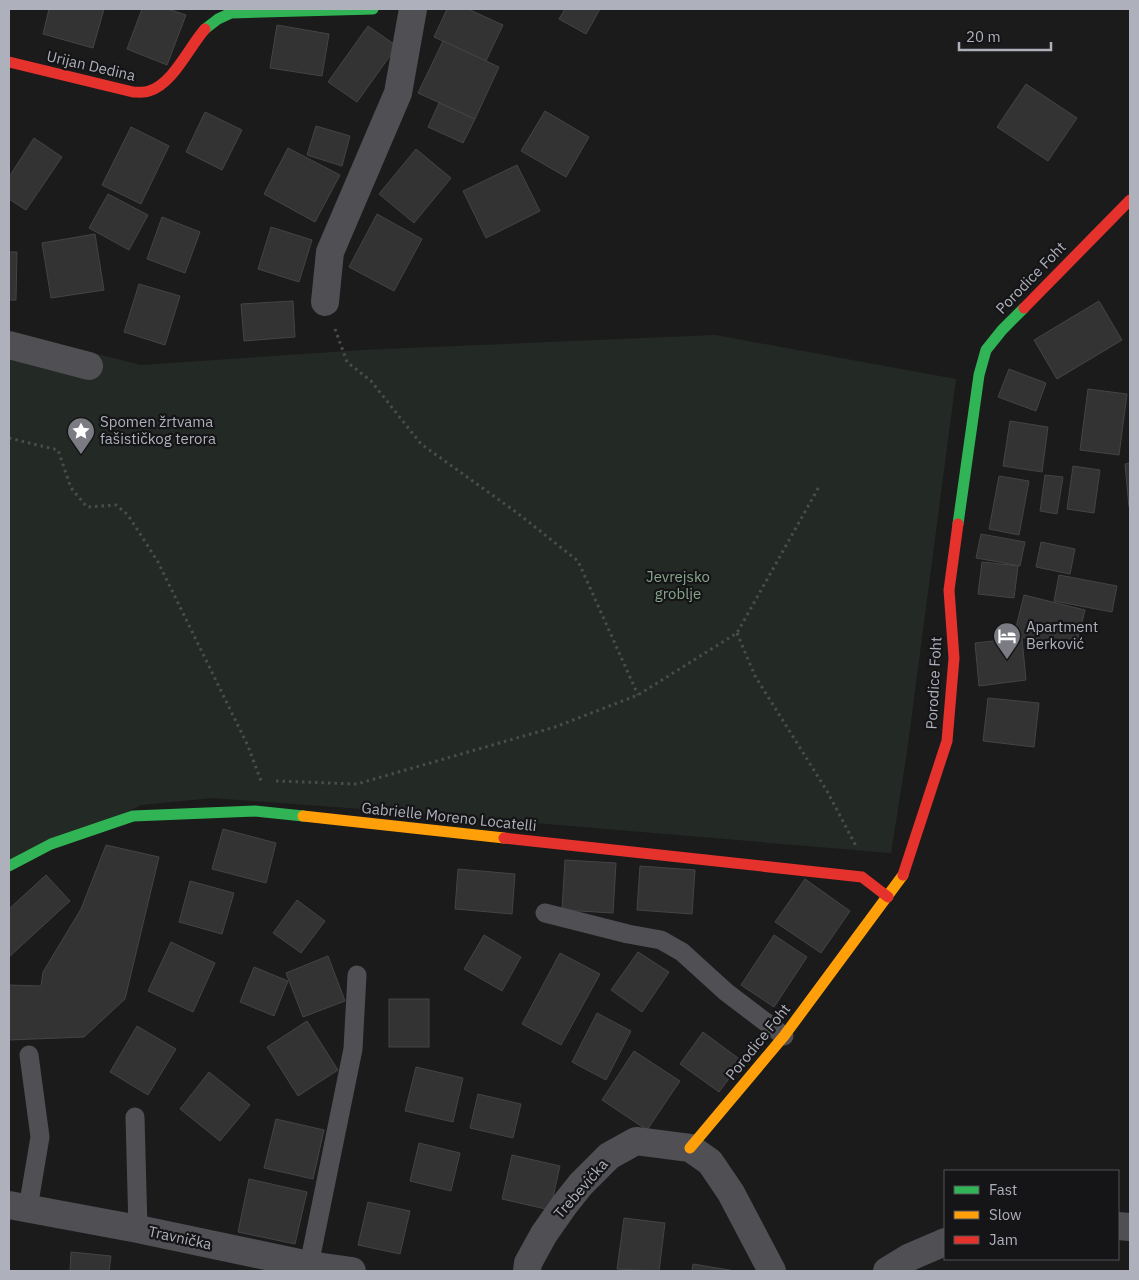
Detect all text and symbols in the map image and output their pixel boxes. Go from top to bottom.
scale bar [959,20,1052,52]
text: 20 m [966,27,1001,46]
street label: Urijan Dedina [45,46,137,85]
street label: Porodice Foht [992,238,1070,318]
place label: Spomen žrtvama fašističkog terora [100,412,216,448]
place icon: Spomen žrtvama fašističkog terora [66,416,96,455]
park label: Jevrejsko groblje [646,567,710,603]
place label: Apartment Berković [1026,617,1098,653]
hotel icon: Apartment Berković [992,621,1022,660]
street label: Porodice Foht [922,636,945,730]
street label: Gabrielle Moreno Locatelli [361,798,537,835]
street label: Porodice Foht [721,1000,794,1084]
street label: Trebevićka [550,1155,612,1222]
legend [944,1170,1119,1260]
text: Fast [989,1180,1017,1199]
text: Slow [989,1205,1022,1224]
street label: Travnička [147,1222,214,1253]
text: Jam [989,1230,1018,1249]

